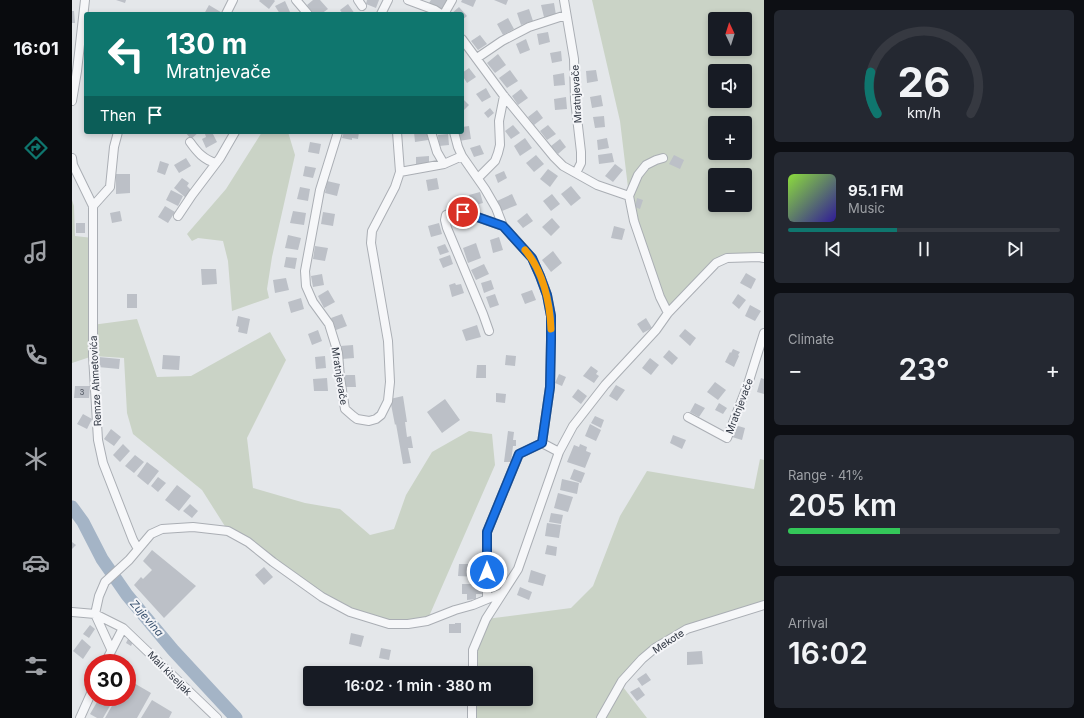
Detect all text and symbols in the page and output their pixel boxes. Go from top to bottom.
north arrow [708,12,752,56]
map controls [708,12,752,212]
text: 130 m [166,27,247,61]
icon: left [100,28,152,80]
text: 16:01 [13,38,59,59]
text: 26 [897,57,951,107]
text: Mratnjevače [166,61,271,82]
street label: Mratnjevače [568,64,584,123]
button: sound [708,64,752,108]
text: km/h [907,103,941,120]
icon: arrive [144,104,166,126]
text: Then [100,106,136,125]
button: + [708,116,752,160]
icon: directions [22,134,50,162]
button: − [708,168,752,212]
text: 95.1 FM [848,181,903,200]
pin [446,195,480,229]
text: Music [848,200,885,216]
icon: arrive [452,201,474,223]
icon: music [22,238,50,266]
icon: previous [822,238,844,260]
icon: pause [913,238,935,260]
icon: next [1004,238,1026,260]
text: Climate [788,331,834,347]
street label: Remze Ahmetovića [87,335,103,427]
icon: phone [22,341,50,369]
street label: Mratnjevače [330,346,351,406]
text: 23° [898,351,950,387]
text: − [788,357,803,383]
text: + [1045,357,1060,383]
street label: Mratnjevače [723,376,755,435]
house number: 3 [80,387,85,397]
icon: climate [22,445,50,473]
text: Range · 41% [788,467,864,483]
text: 205 km [788,487,897,523]
icon: car [22,549,50,577]
position arrow [466,551,508,593]
water label: Zujevina [127,597,167,640]
text: Arrival [788,615,828,631]
street label: Mekote [650,626,686,656]
text: 16:02 [788,635,868,671]
street label: Mali kiseljak [146,649,195,698]
icon: filters [22,652,50,680]
speed limit sign: 30 [84,654,136,706]
text: 16:02 · 1 min · 380 m [344,676,492,695]

